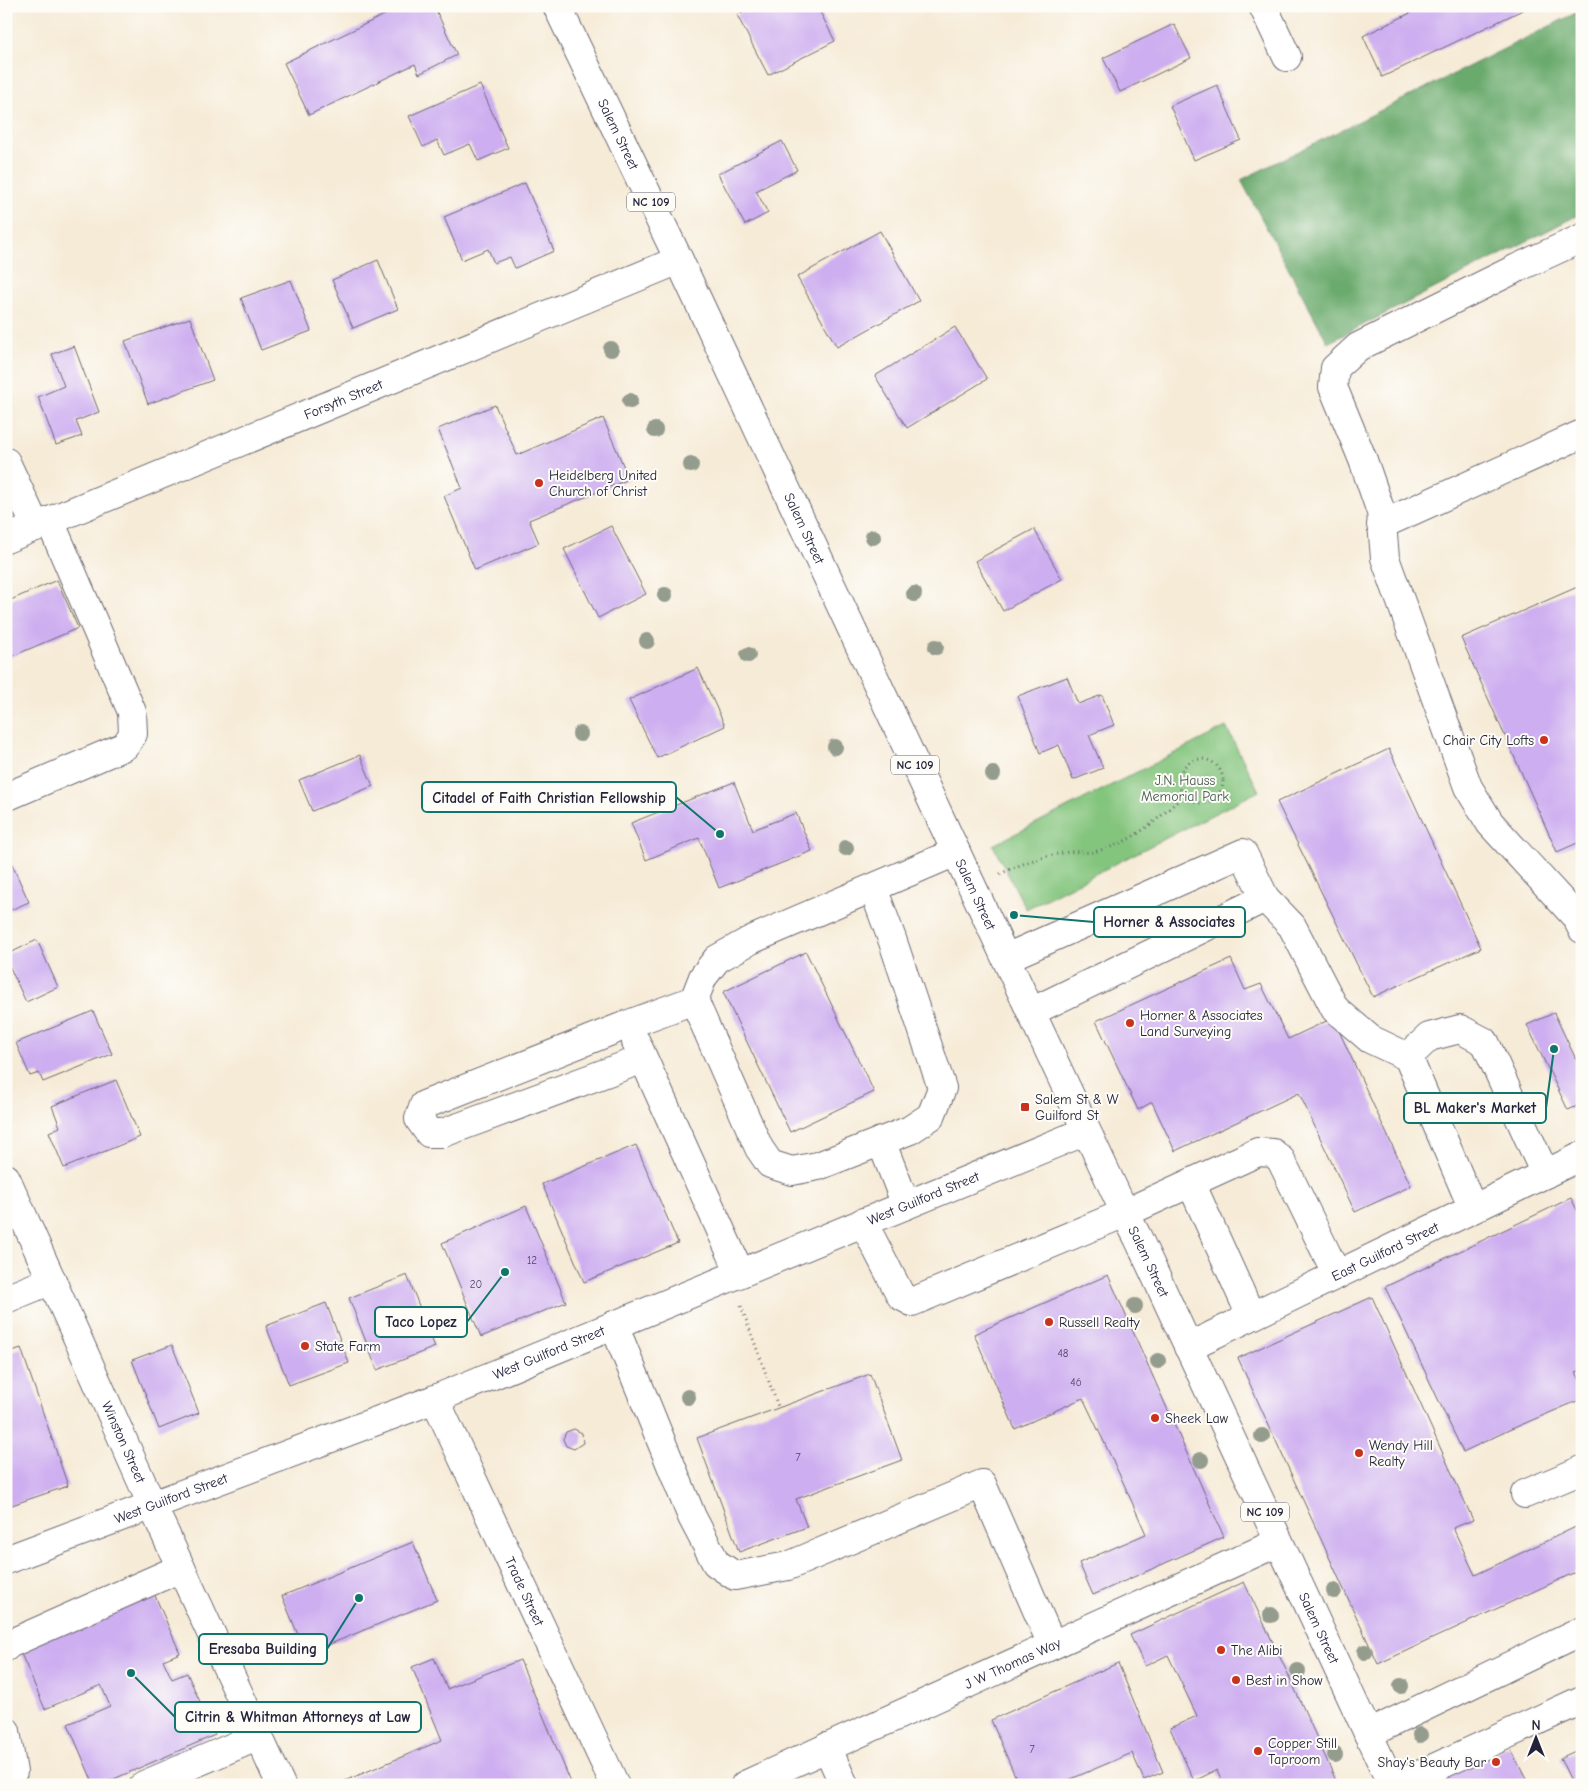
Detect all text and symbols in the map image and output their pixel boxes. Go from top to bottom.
street label: Salem Street [594,96,643,173]
road number: NC 109 [627,192,675,212]
street label: Forsyth Street [301,375,386,424]
place label: Heidelberg United Church of Christ [549,467,657,500]
marker: Heidelberg United Church of Christ [533,477,545,489]
street label: Salem Street [780,490,828,568]
place label: Chair City Lofts [1443,732,1534,749]
marker: Chair City Lofts [1538,734,1550,746]
road number: NC 109 [891,756,939,774]
park label: J.N. Hauss Memorial Park [1141,772,1229,805]
callout: Citadel of Faith Christian Fellowship [422,782,676,812]
text: Citadel of Faith Christian Fellowship [432,789,666,807]
street label: Salem Street [951,856,1000,934]
callout: Horner & Associates [1094,907,1245,937]
text: Horner & Associates [1103,913,1235,931]
place label: Horner & Associates Land Surveying [1140,1007,1263,1040]
marker: Horner & Associates Land Surveying [1124,1017,1136,1029]
place label: Salem St & W Guilford St [1035,1091,1119,1124]
callout: BL Maker's Market [1404,1093,1546,1123]
text: BL Maker's Market [1414,1099,1537,1117]
marker: Salem St & W Guilford St [1019,1101,1031,1113]
street label: West Guilford Street [865,1168,983,1229]
street label: East Guilford Street [1329,1218,1443,1285]
street label: Salem Street [1124,1223,1173,1301]
house number: 12 [527,1254,537,1267]
house number: 20 [470,1278,482,1291]
callout: Taco Lopez [375,1307,467,1337]
text: Taco Lopez [385,1313,457,1331]
place label: Russell Realty [1059,1314,1140,1331]
marker: Russell Realty [1043,1316,1055,1328]
street label: West Guilford Street [490,1322,608,1383]
place label: State Farm [315,1338,380,1355]
marker: State Farm [299,1340,311,1352]
house number: 48 [1058,1347,1069,1360]
house number: 46 [1070,1376,1082,1389]
street label: Winston Street [98,1399,149,1486]
place label: Sheek Law [1165,1410,1229,1427]
marker: Sheek Law [1149,1412,1161,1424]
place label: Wendy Hill Realty [1369,1437,1433,1470]
marker: Wendy Hill Realty [1353,1447,1365,1459]
house number: 7 [795,1451,801,1464]
street label: West Guilford Street [112,1469,231,1528]
road number: NC 109 [1241,1502,1289,1521]
street label: Trade Street [501,1554,548,1629]
street label: Salem Street [1295,1590,1343,1667]
callout: Eresaba Building [199,1634,327,1664]
street label: J W Thomas Way [962,1634,1064,1693]
text: Eresaba Building [209,1640,317,1658]
place label: The Alibi [1231,1642,1283,1659]
marker: The Alibi [1215,1644,1227,1656]
place label: Best in Show [1246,1672,1323,1689]
marker: Best in Show [1230,1674,1242,1686]
callout: Citrin & Whitman Attorneys at Law [175,1702,421,1732]
text: Citrin & Whitman Attorneys at Law [185,1708,411,1726]
north arrow [1510,1714,1560,1764]
text: N [1531,1717,1541,1734]
place label: Copper Still Taproom [1268,1735,1337,1768]
house number: 7 [1029,1743,1035,1756]
marker: Copper Still Taproom [1252,1745,1264,1757]
place label: Shay's Beauty Bar [1378,1754,1486,1771]
marker: Shay's Beauty Bar [1490,1756,1502,1768]

